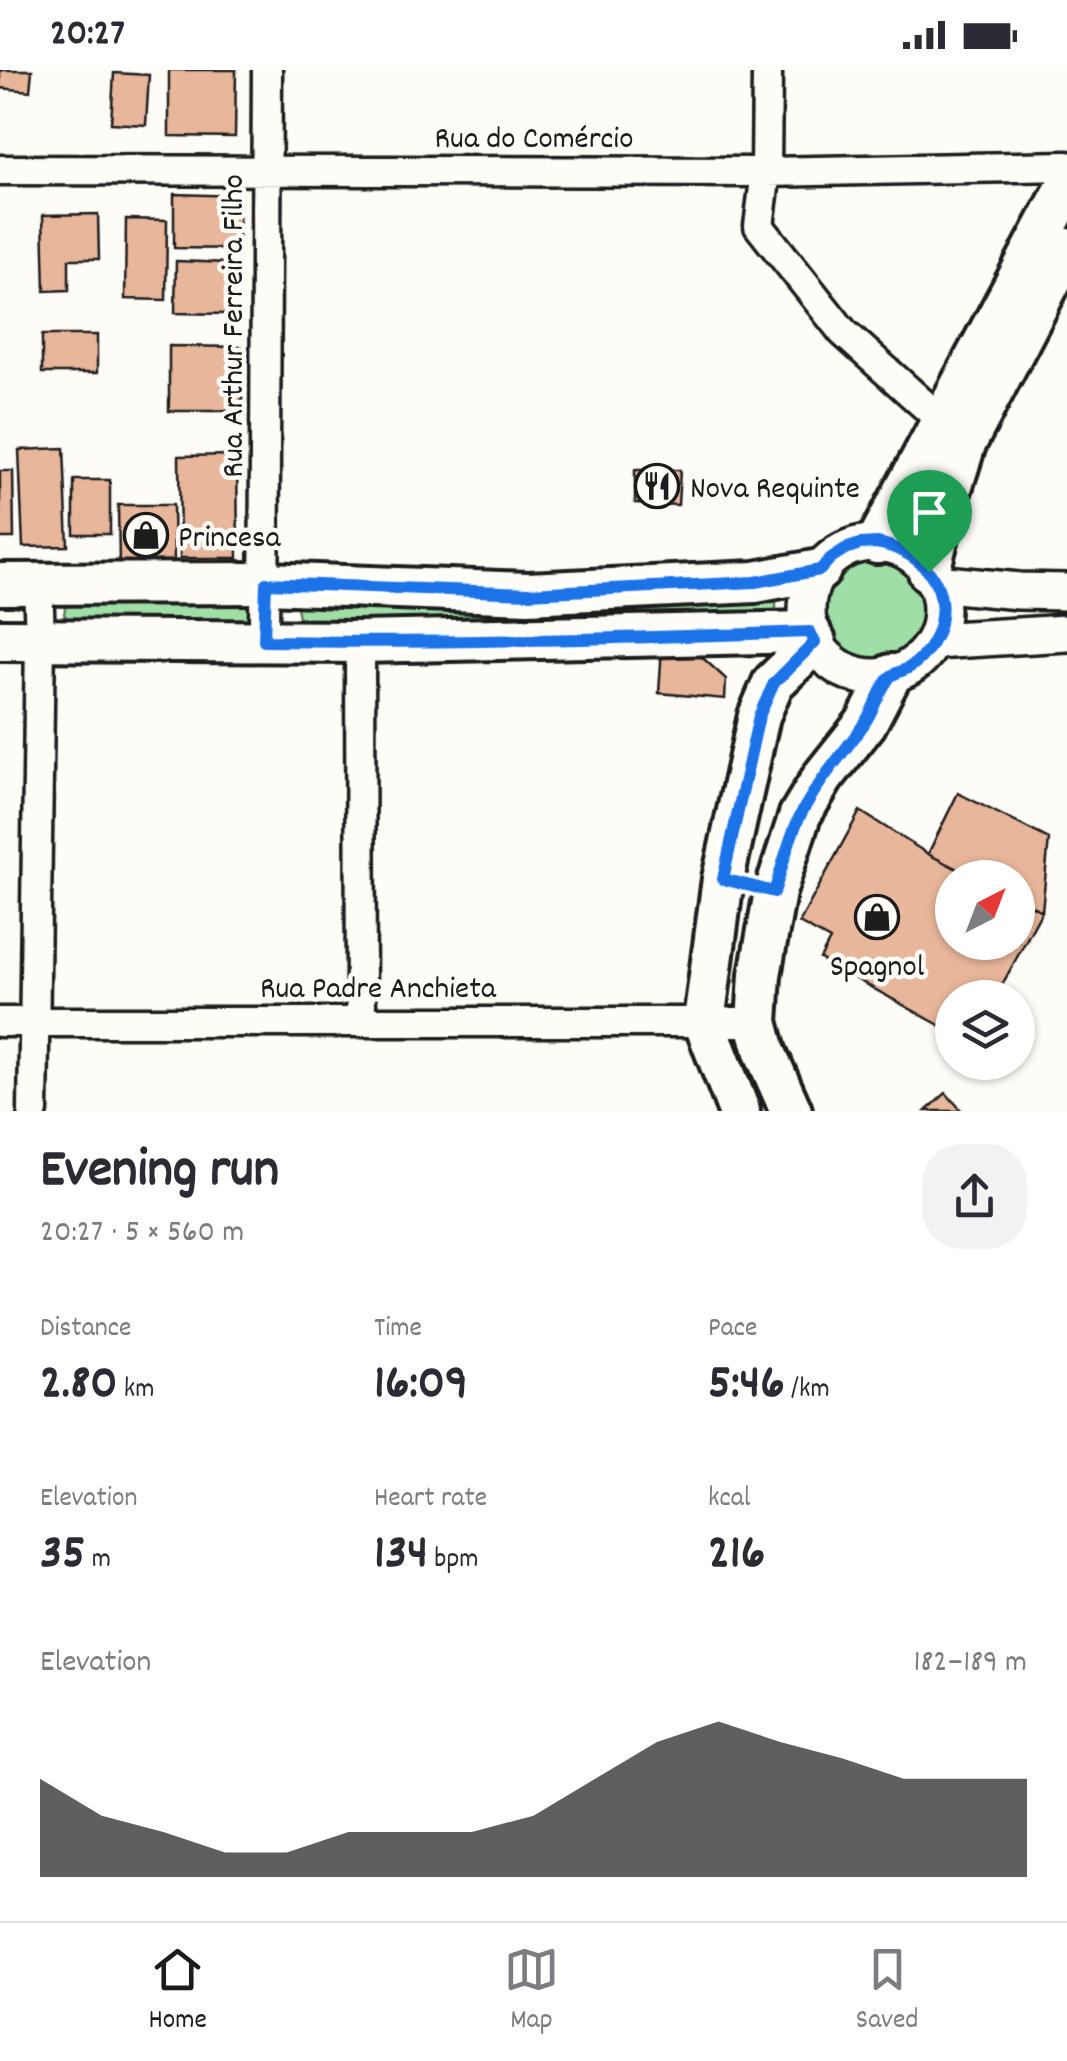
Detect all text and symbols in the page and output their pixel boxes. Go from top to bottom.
text: 20:27 [50,8,125,63]
street label: Rua do Comércio [435,118,633,164]
street label: Rua Arthur Ferreira Filho [213,174,259,478]
restaurant icon: Nova Requinte [634,463,680,509]
place label: Nova Requinte [690,468,860,514]
pin [887,470,972,573]
icon: arrive [902,485,957,540]
shop icon: Princesa [123,512,169,558]
place label: Princesa [178,517,281,563]
north arrow [935,860,1035,960]
map controls [935,860,1035,1080]
shop icon: Spagnol [854,894,900,940]
place label: Spagnol [830,946,925,992]
street label: Rua Padre Anchieta [260,968,497,1014]
button: layers [935,980,1035,1080]
text: Evening run [40,1134,279,1213]
button: share [922,1144,1027,1249]
text: 20:27 · 5 × 560 m [40,1211,244,1257]
text: Distance [40,1310,131,1350]
text: Time [374,1310,422,1350]
text: Pace [708,1310,757,1350]
text: 2.80 [40,1350,117,1422]
text: 16:09 [374,1350,468,1422]
text: 5:46 [708,1350,785,1422]
text: km [117,1371,155,1411]
text: /km [785,1371,830,1411]
text: Elevation [40,1480,137,1520]
text: Heart rate [374,1480,487,1520]
text: kcal [708,1480,751,1520]
text: 35 [40,1520,85,1592]
text: 134 [374,1520,428,1592]
text: 216 [708,1520,765,1592]
text: m [85,1541,111,1581]
text: bpm [428,1541,479,1581]
text: Elevation [40,1641,151,1687]
text: 182–189 m [913,1641,1027,1687]
tab: Home [149,1942,207,2042]
tab: Map [504,1942,559,2042]
tab: Saved [856,1942,918,2042]

